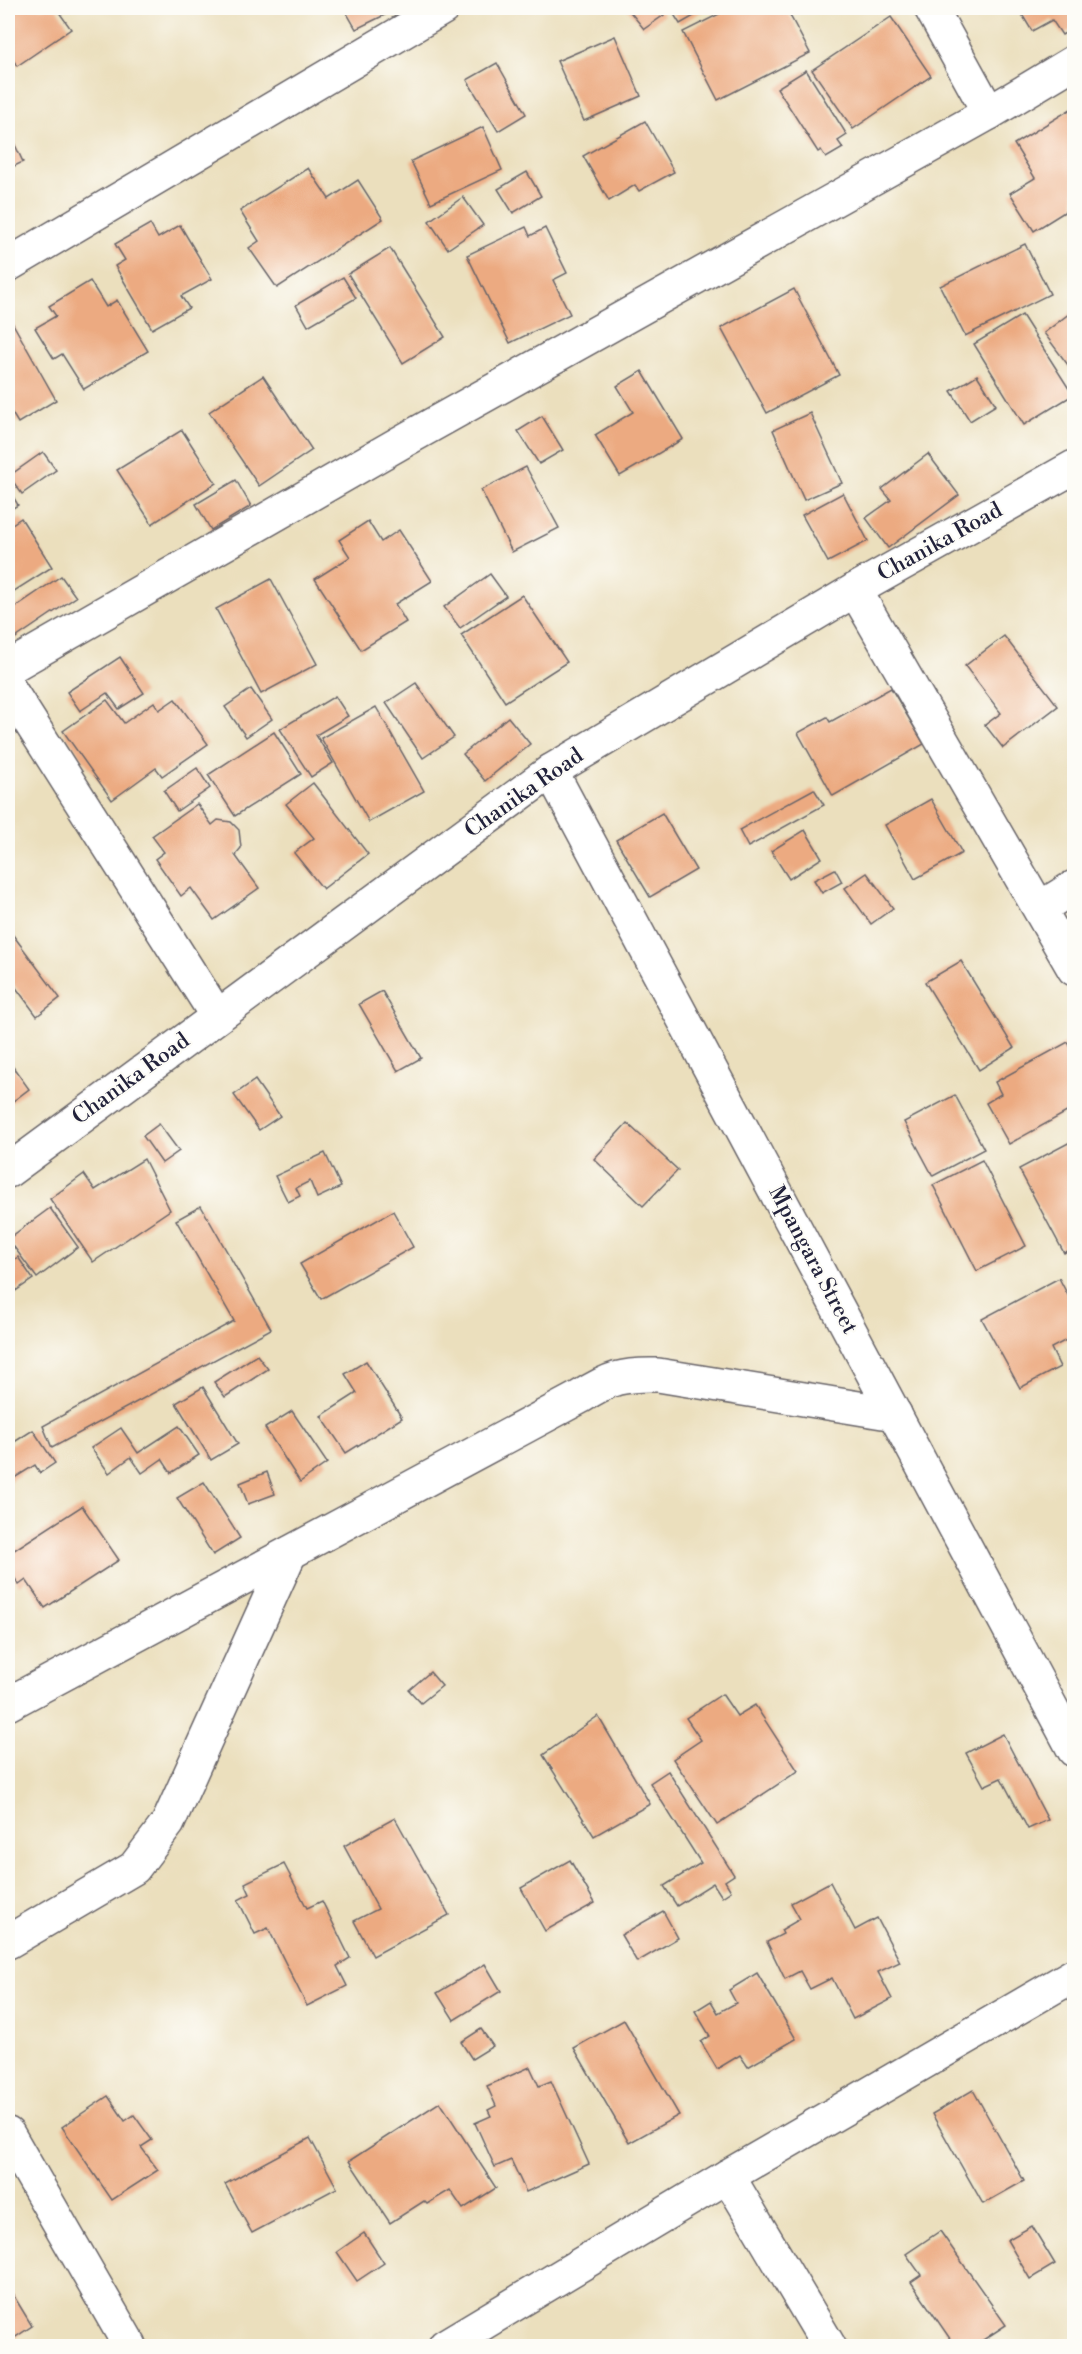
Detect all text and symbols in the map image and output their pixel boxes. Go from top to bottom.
street label: Chanika Road [873,496,1008,587]
street label: Chanika Road [459,742,589,844]
street label: Chanika Road [67,1027,195,1131]
street label: Mpangara Street [763,1181,863,1339]

